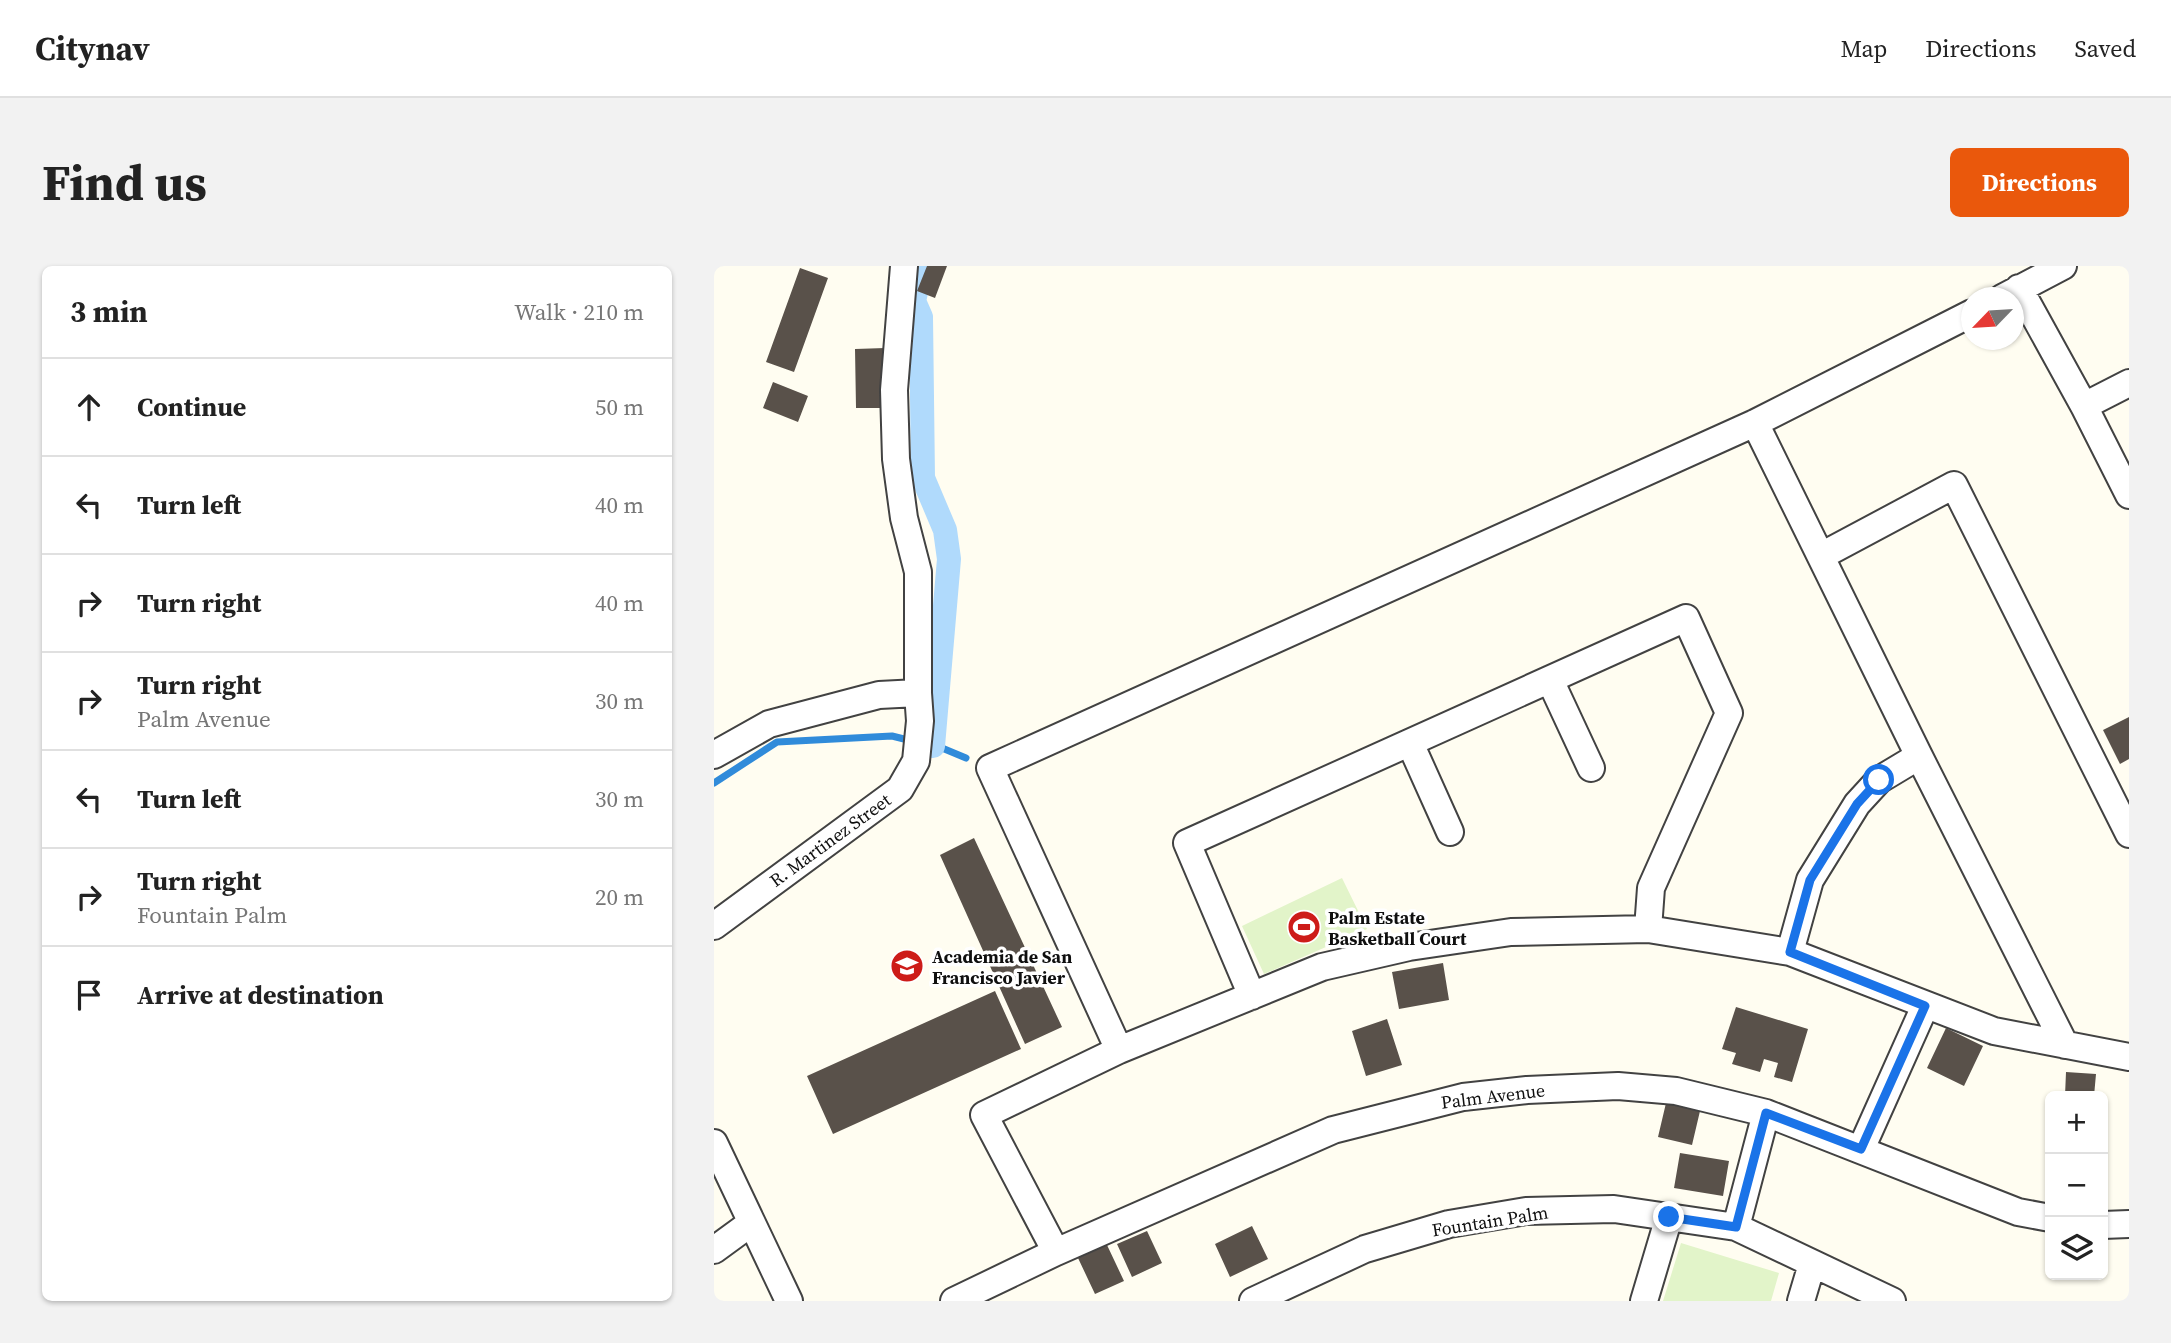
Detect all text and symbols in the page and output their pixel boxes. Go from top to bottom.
text: Citynav [35,26,150,71]
text: Map [1840,32,1887,65]
text: Directions [1925,32,2036,65]
text: Saved [2074,32,2136,65]
button: Directions [1950,148,2129,217]
text: Find us [42,149,207,216]
north arrow [1961,287,2024,350]
text: 3 min [70,291,148,332]
text: Walk · 210 m [514,296,644,328]
icon: ahead [70,388,108,426]
text: Continue [137,389,246,425]
text: 50 m [595,391,644,423]
icon: left [70,486,108,524]
text: Turn left [137,487,241,523]
text: 40 m [595,489,644,521]
icon: right [70,584,108,622]
text: Turn right [137,585,261,621]
text: 40 m [595,587,644,619]
text: Turn right [137,667,261,703]
icon: right [70,682,108,720]
text: 30 m [595,685,644,717]
text: Palm Avenue [137,703,271,735]
route start [1863,764,1894,795]
icon: left [70,780,108,818]
text: Turn left [137,781,241,817]
text: 30 m [595,783,644,815]
street label: R. Martinez Street [764,787,896,893]
text: Turn right [137,863,261,899]
icon: right [70,878,108,916]
text: 20 m [595,881,644,913]
text: Fountain Palm [137,899,287,931]
place label: Palm Estate Basketball Court [1328,905,1467,951]
sports icon: Palm Estate Basketball Court [1285,908,1323,946]
place label: Academia de San Francisco Javier [932,944,1072,990]
school or university icon: Academia de San Francisco Javier [888,947,926,985]
icon: arrive [70,976,108,1014]
text: Arrive at destination [137,977,384,1013]
street label: Palm Avenue [1440,1077,1546,1115]
map controls [2045,1091,2108,1280]
button: + [2045,1091,2108,1154]
button: − [2045,1154,2108,1217]
street label: Fountain Palm [1430,1199,1550,1243]
route end [1653,1201,1684,1232]
button: layers [2045,1217,2108,1280]

